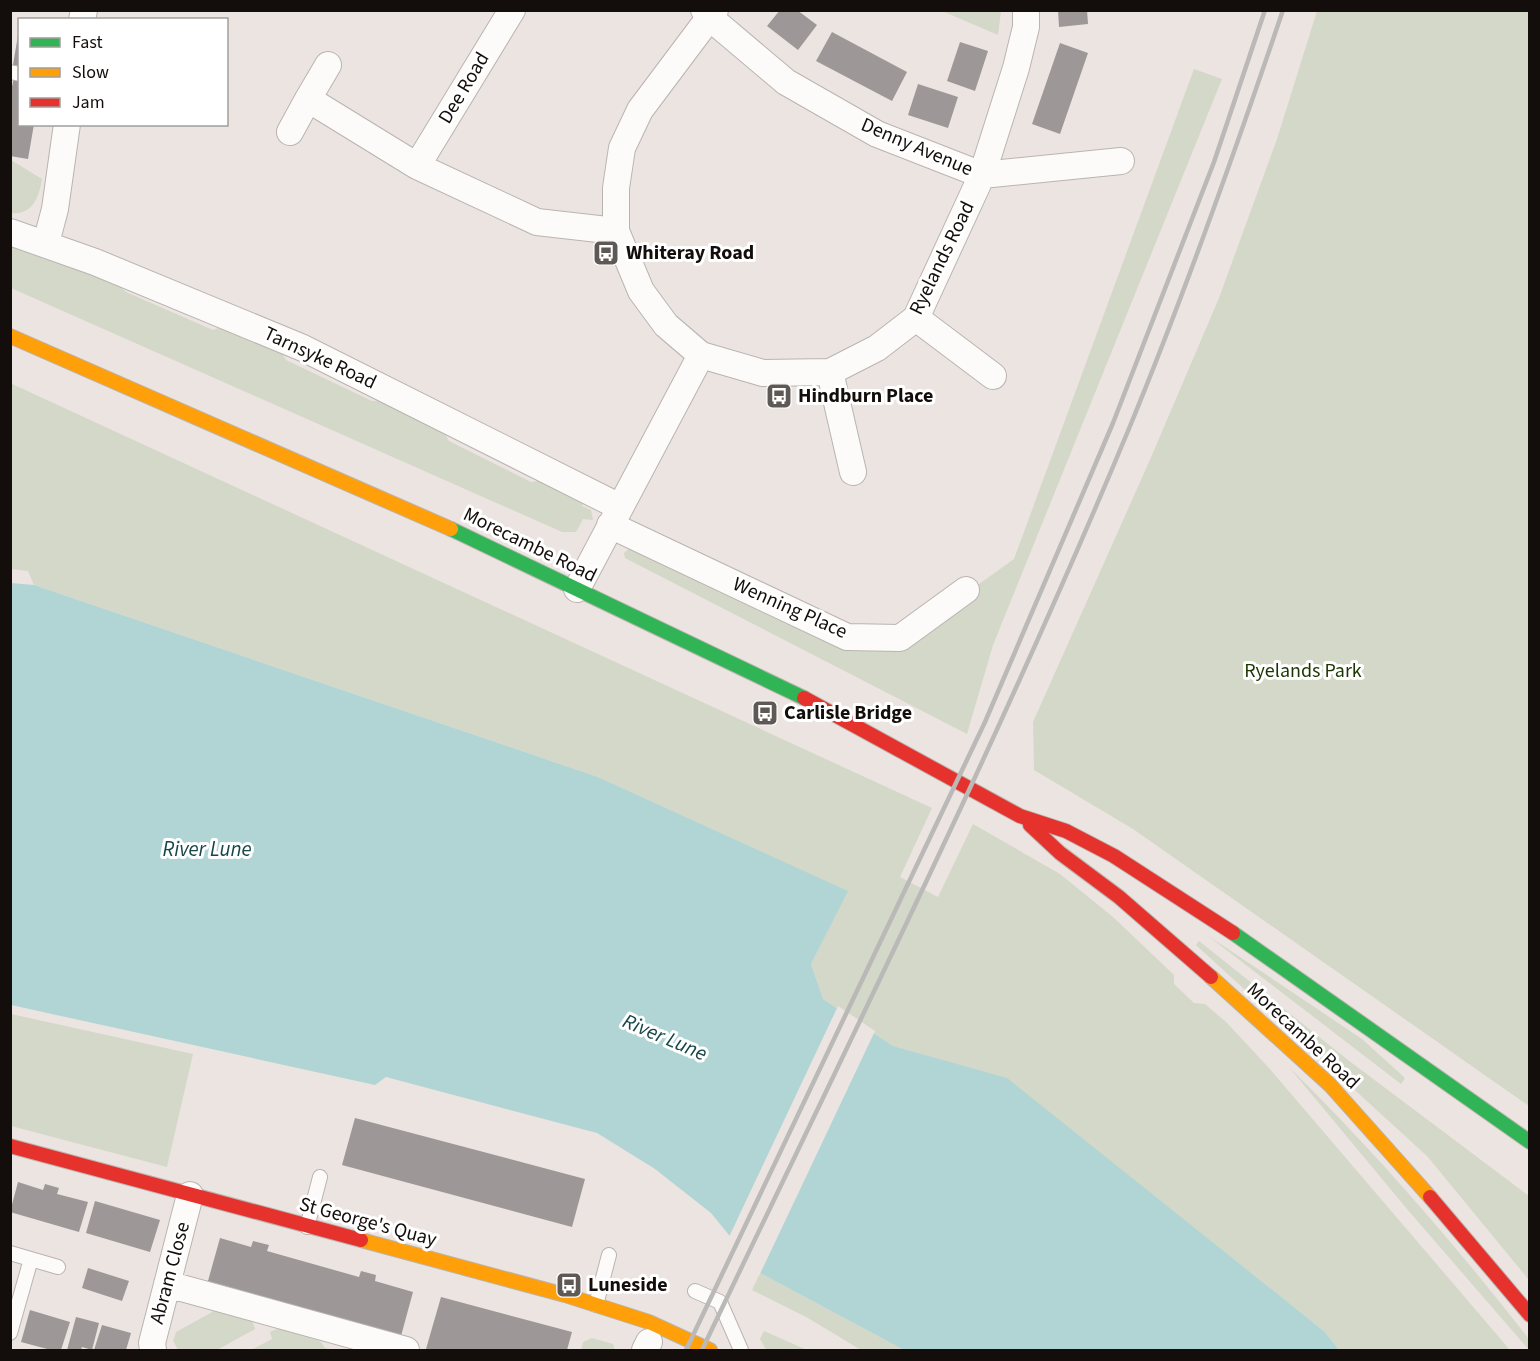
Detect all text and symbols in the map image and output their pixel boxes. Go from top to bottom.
legend [18,18,228,126]
text: Fast [72,30,103,55]
street label: Dee Road [432,47,496,129]
text: Slow [72,60,109,85]
text: Jam [72,90,105,115]
street label: Denny Avenue [857,111,977,183]
street label: Ryelands Road [902,197,982,319]
bus stop icon: Whiteray Road [591,238,621,268]
place label: Whiteray Road [626,239,754,267]
street label: Tarnsyke Road [259,320,381,396]
bus stop icon: Hindburn Place [764,381,794,411]
place label: Hindburn Place [798,382,933,410]
street label: Morecambe Road [458,501,602,589]
street label: Wenning Place [728,570,852,646]
park label: Ryelands Park [1244,657,1362,685]
bus stop icon: Carlisle Bridge [750,698,780,728]
place label: Carlisle Bridge [784,699,912,727]
water label: River Lune [163,834,251,864]
street label: Morecambe Road [1240,976,1366,1096]
water label: River Lune [618,1006,712,1068]
street label: St George's Quay [296,1190,440,1254]
street label: Abram Close [143,1219,197,1327]
bus stop icon: Luneside [554,1270,584,1300]
place label: Luneside [588,1271,668,1299]

